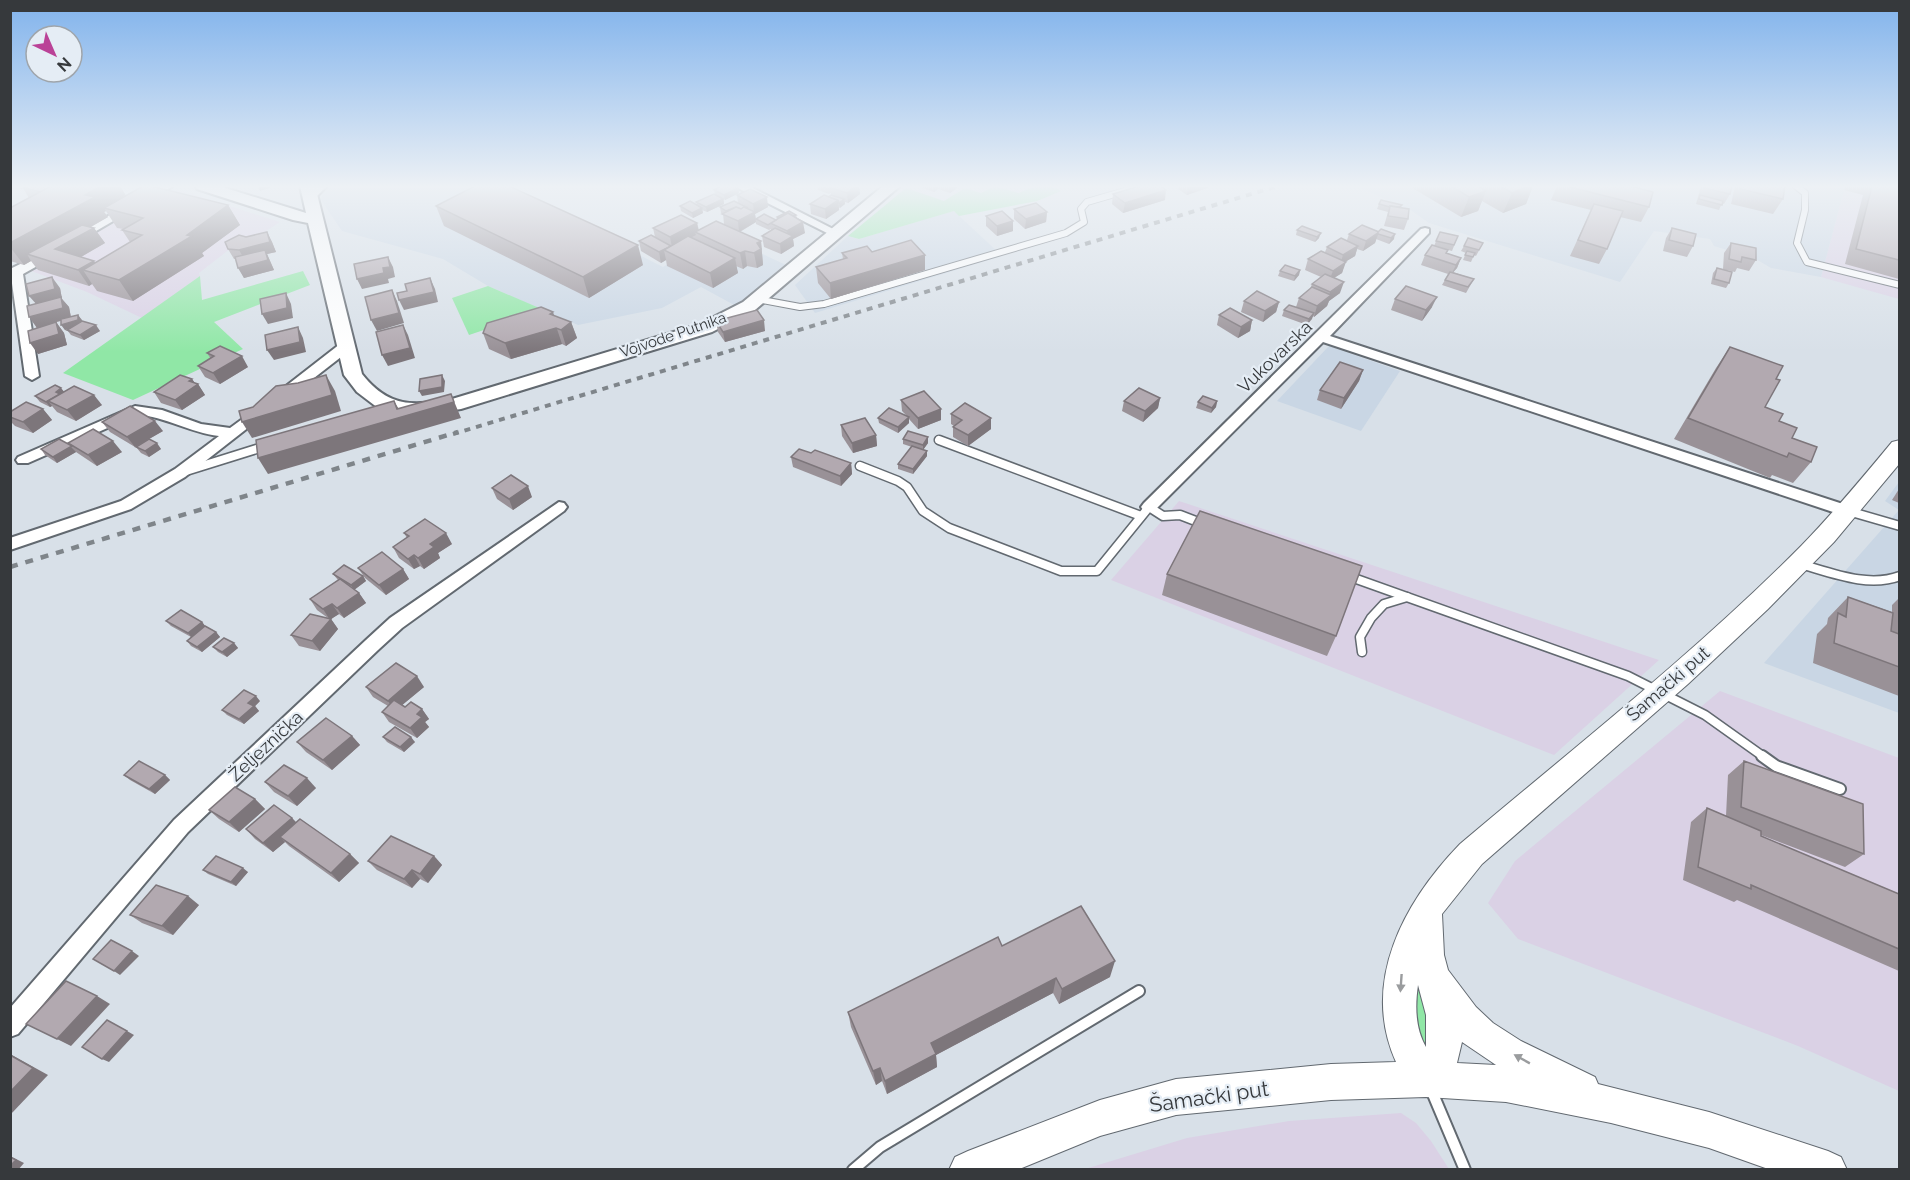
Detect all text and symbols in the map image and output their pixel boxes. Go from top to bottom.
north arrow [24,24,84,84]
text: N [53,53,75,76]
street label: Vojvode Putnika [617,308,729,362]
street label: Vukovarska [1233,316,1316,397]
street label: Šamački put [1621,641,1713,725]
street label: Željeznička [224,705,307,785]
one-way arrow [1396,974,1406,993]
one-way arrow [1513,1054,1530,1064]
street label: Šamački put [1148,1076,1270,1117]

